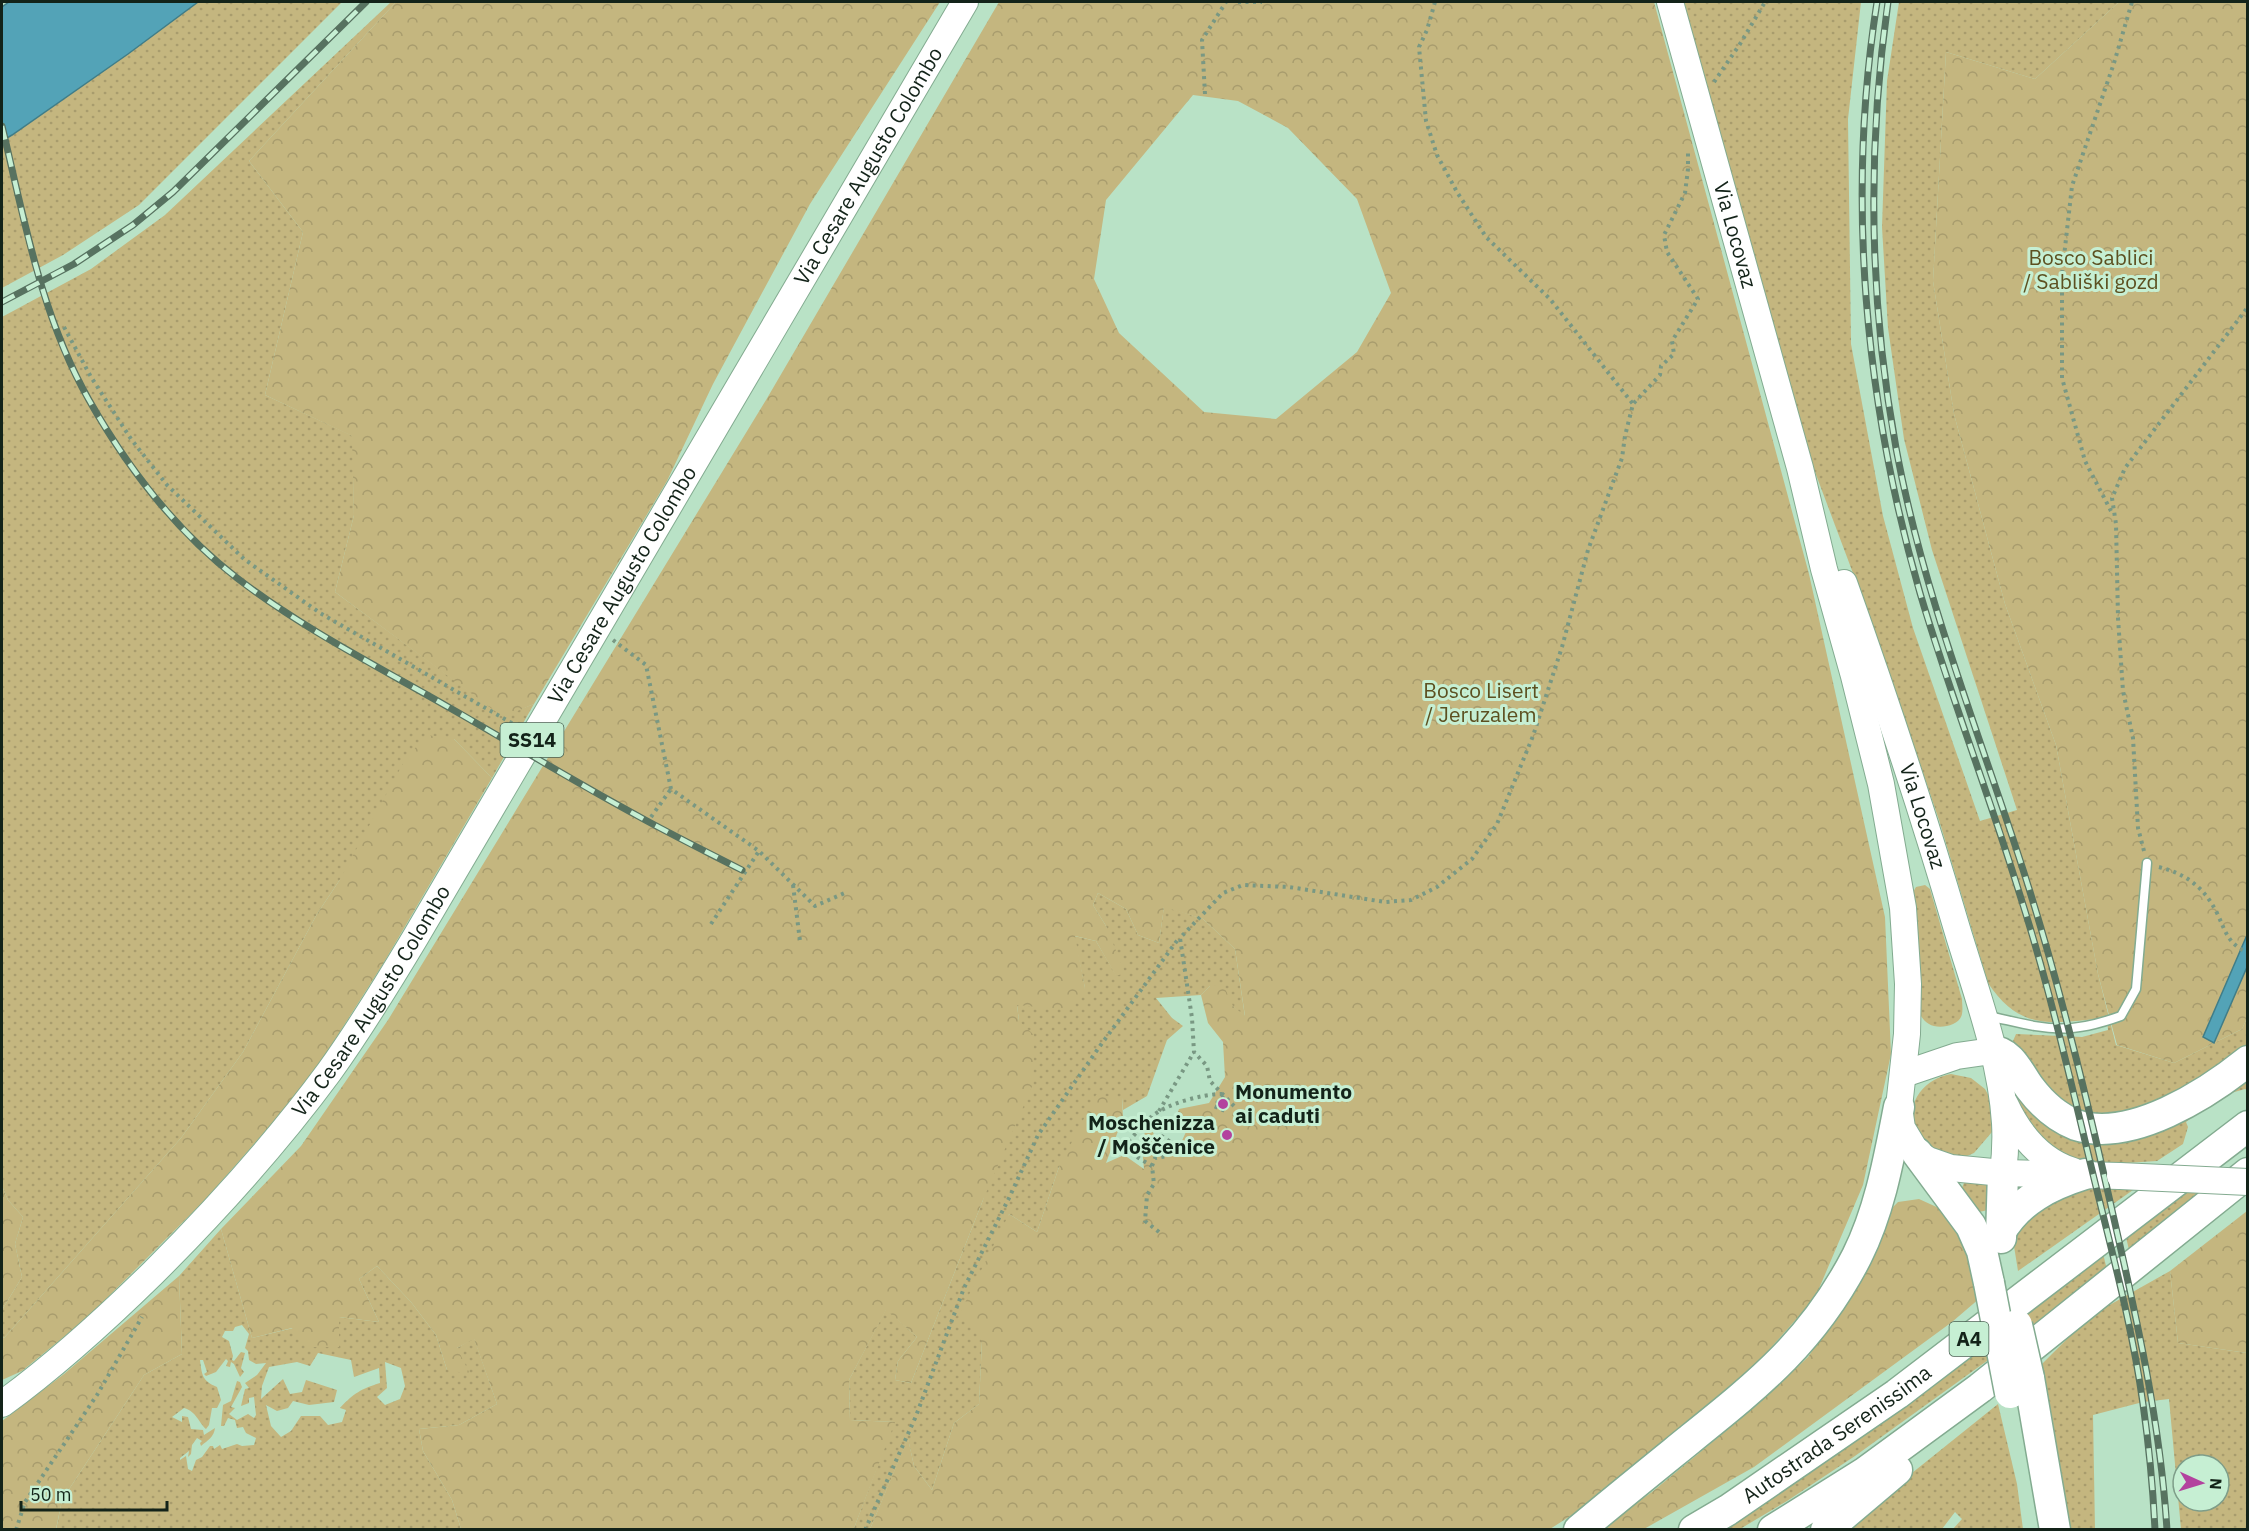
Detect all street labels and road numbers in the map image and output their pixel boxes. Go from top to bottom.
street label: Via Cesare Augusto Colombo [787,42,949,290]
street label: Via Locovaz [1708,178,1764,292]
street label: Via Cesare Augusto Colombo [541,461,702,709]
road number: SS14 [500,723,564,757]
street label: Via Locovaz [1893,759,1953,872]
street label: Via Cesare Augusto Colombo [285,880,456,1122]
road number: A4 [1950,1322,1988,1356]
street label: Autostrada Serenissima [1736,1358,1936,1509]

